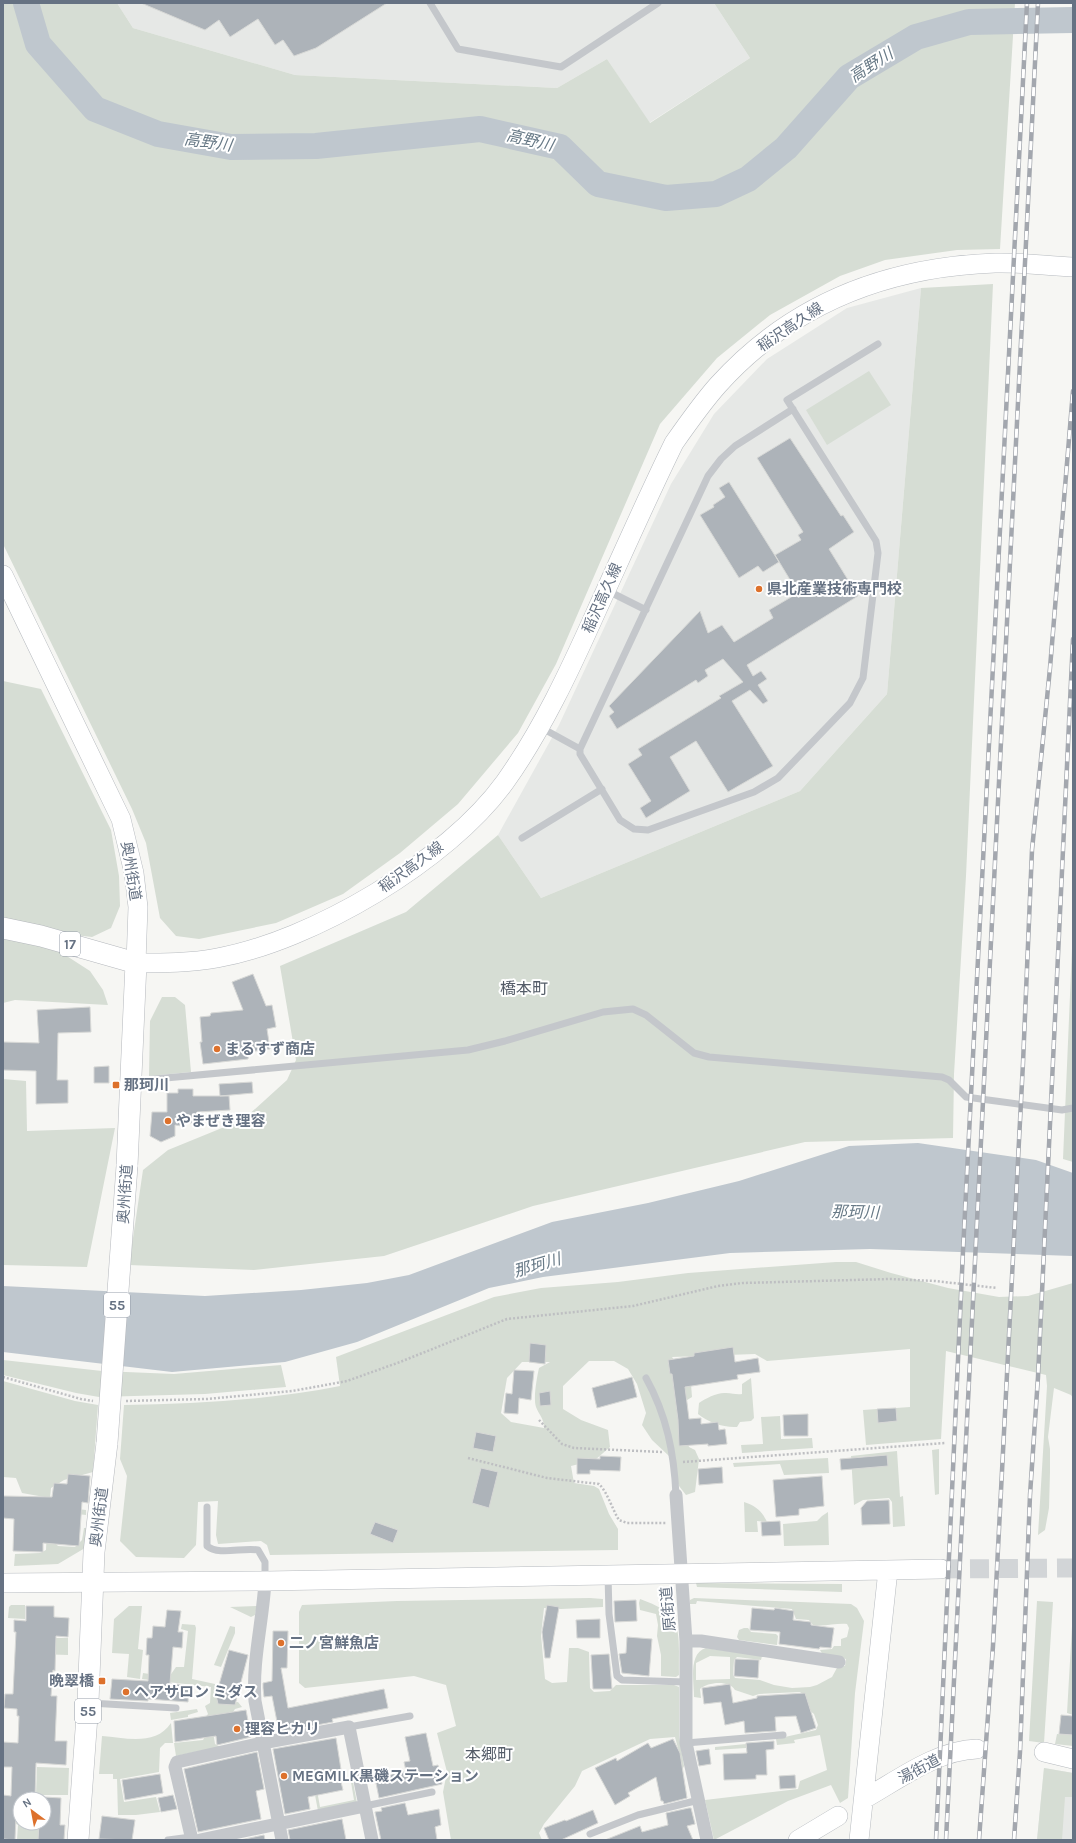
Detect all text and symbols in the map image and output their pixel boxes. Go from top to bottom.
water label: 高野川 [846,43,898,86]
water label: 高野川 [504,125,557,155]
water label: 高野川 [183,129,235,155]
street label: 稲沢高久線 [754,299,826,355]
street label: 稲沢高久線 [579,560,625,636]
place label: 県北産業技術専門校 [767,580,902,598]
marker: 県北産業技術専門校 [754,584,764,594]
street label: 稲沢高久線 [375,838,447,896]
street label: 奥州街道 [117,840,145,902]
road number: 17 [60,932,80,956]
district label: 橋本町 [500,979,548,998]
place label: まるすず商店 [225,1040,315,1058]
marker: まるすず商店 [212,1044,222,1054]
place label: 那珂川 [124,1076,169,1094]
marker: 那珂川 [111,1080,121,1090]
place label: やまぜき理容 [176,1112,266,1130]
marker: やまぜき理容 [163,1116,173,1126]
street label: 奥州街道 [114,1163,136,1225]
water label: 那珂川 [831,1202,881,1222]
water label: 那珂川 [511,1249,565,1281]
road number: 55 [104,1293,130,1317]
street label: 奥州街道 [86,1486,112,1548]
street label: 原街道 [657,1586,679,1632]
place label: 二ノ宮鮮魚店 [289,1634,379,1652]
marker: 二ノ宮鮮魚店 [276,1638,286,1648]
place label: 晩翠橋 [49,1672,95,1690]
marker: 晩翠橋 [97,1676,107,1686]
place label: ヘアサロン ミダス [134,1683,258,1701]
marker: ヘアサロン ミダス [121,1687,131,1697]
road number: 55 [75,1699,101,1723]
place label: 理容ヒカリ [245,1720,320,1738]
marker: 理容ヒカリ [232,1724,242,1734]
district label: 本郷町 [465,1745,513,1764]
street label: 湯街道 [895,1750,943,1788]
place label: MEGMILK黒磯ステーション [292,1767,479,1785]
marker: MEGMILK黒磯ステーション [279,1771,289,1781]
north arrow [12,1791,52,1831]
text: N [20,1795,34,1811]

